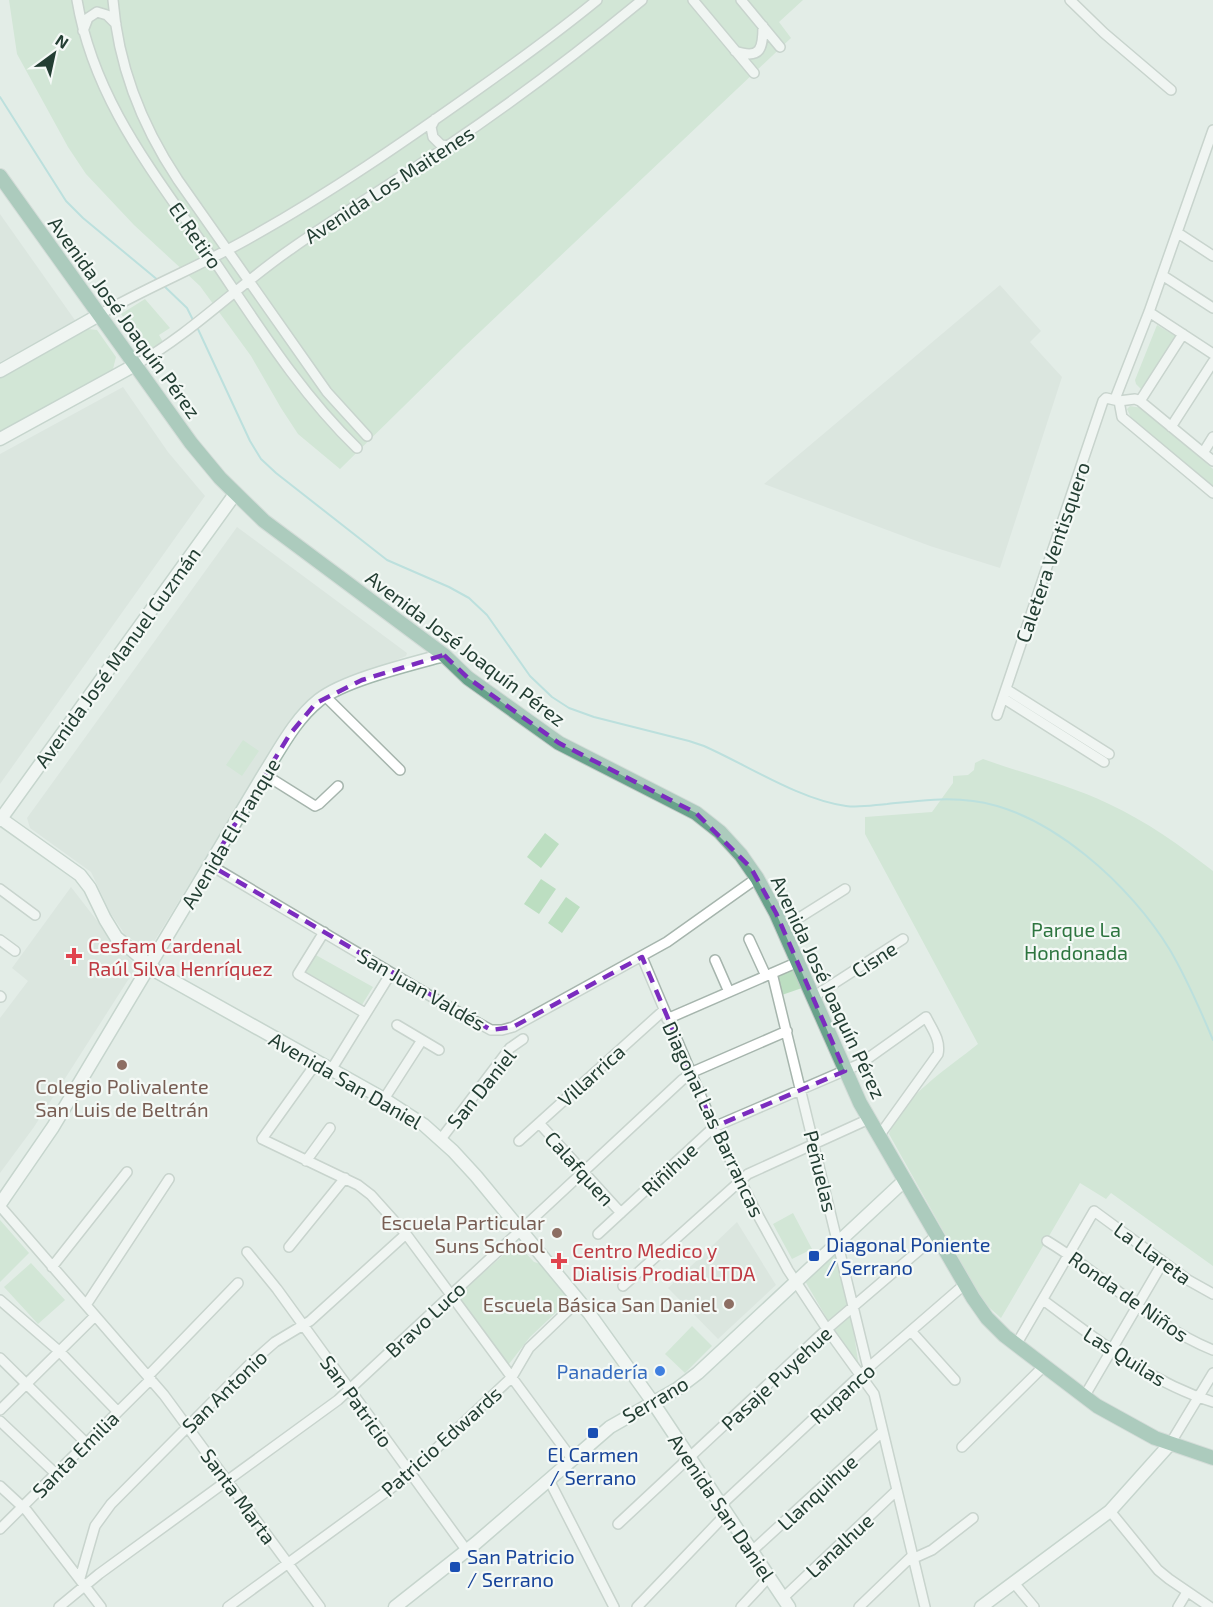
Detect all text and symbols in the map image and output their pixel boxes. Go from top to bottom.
north arrow [24,24,84,84]
text: N [52,30,72,52]
street label: Avenida Los Maitenes [300,120,478,248]
street label: El Retiro [164,197,228,273]
street label: Avenida José Joaquín Pérez [44,211,206,423]
street label: Caletera Ventisquero [1010,458,1094,646]
street label: Avenida José Manuel Guzmán [29,542,205,772]
street label: Avenida José Joaquín Pérez [362,565,570,731]
street label: Avenida El Tranque [176,753,284,913]
street label: Avenida José Joaquín Pérez [767,872,891,1102]
park label: Parque La Hondonada [1024,917,1128,964]
place label: Cesfam Cardenal Raúl Silva Henríquez [88,933,273,980]
street label: Cisne [847,936,901,982]
street label: San Juan Valdés [354,943,490,1035]
marker: Cesfam Cardenal Raúl Silva Henríquez [65,947,83,965]
street label: Diagonal Las Barrancas [658,1017,770,1221]
street label: Avenida San Daniel [265,1026,427,1134]
street label: Villarrica [553,1039,629,1111]
street label: San Daniel [442,1043,521,1133]
marker: Colegio Polivalente San Luis de Beltrán [115,1058,129,1072]
place label: Colegio Polivalente San Luis de Beltrán [35,1074,209,1121]
street label: Calafquen [540,1126,620,1210]
street label: Peñuelas [799,1128,843,1214]
street label: Riñihue [636,1137,702,1201]
place label: Escuela Particular Suns School [381,1210,545,1257]
street label: La Llareta [1110,1217,1196,1289]
marker: Escuela Particular Suns School [550,1226,564,1240]
place label: Diagonal Poniente / Serrano [826,1232,991,1279]
place label: Centro Medico y Dialisis Prodial LTDA [572,1238,756,1285]
street label: Ronda de Niños [1064,1246,1194,1346]
marker: Diagonal Poniente / Serrano [807,1249,821,1263]
marker: Centro Medico y Dialisis Prodial LTDA [550,1252,568,1270]
street label: Bravo Luco [380,1276,470,1362]
place label: Escuela Básica San Daniel [483,1292,717,1316]
marker: Escuela Básica San Daniel [722,1297,736,1311]
street label: Pasaje Puyehue [716,1321,836,1435]
street label: Las Quilas [1079,1321,1171,1391]
street label: San Antonio [177,1345,271,1437]
street label: San Patricio [316,1350,398,1452]
street label: Rupanco [805,1358,879,1428]
place label: Panadería [557,1359,648,1383]
marker: Panadería [653,1364,667,1378]
street label: Serrano [618,1371,692,1427]
street label: Patricio Edwards [376,1381,506,1501]
street label: Santa Emilia [27,1406,123,1502]
marker: El Carmen / Serrano [586,1426,600,1440]
street label: Avenida San Daniel [664,1429,780,1585]
place label: El Carmen / Serrano [547,1442,639,1489]
street label: Santa Marta [196,1444,282,1548]
street label: Llanquihue [772,1449,862,1535]
street label: Lanalhue [800,1508,878,1582]
place label: San Patricio / Serrano [467,1544,575,1591]
marker: San Patricio / Serrano [448,1560,462,1574]

